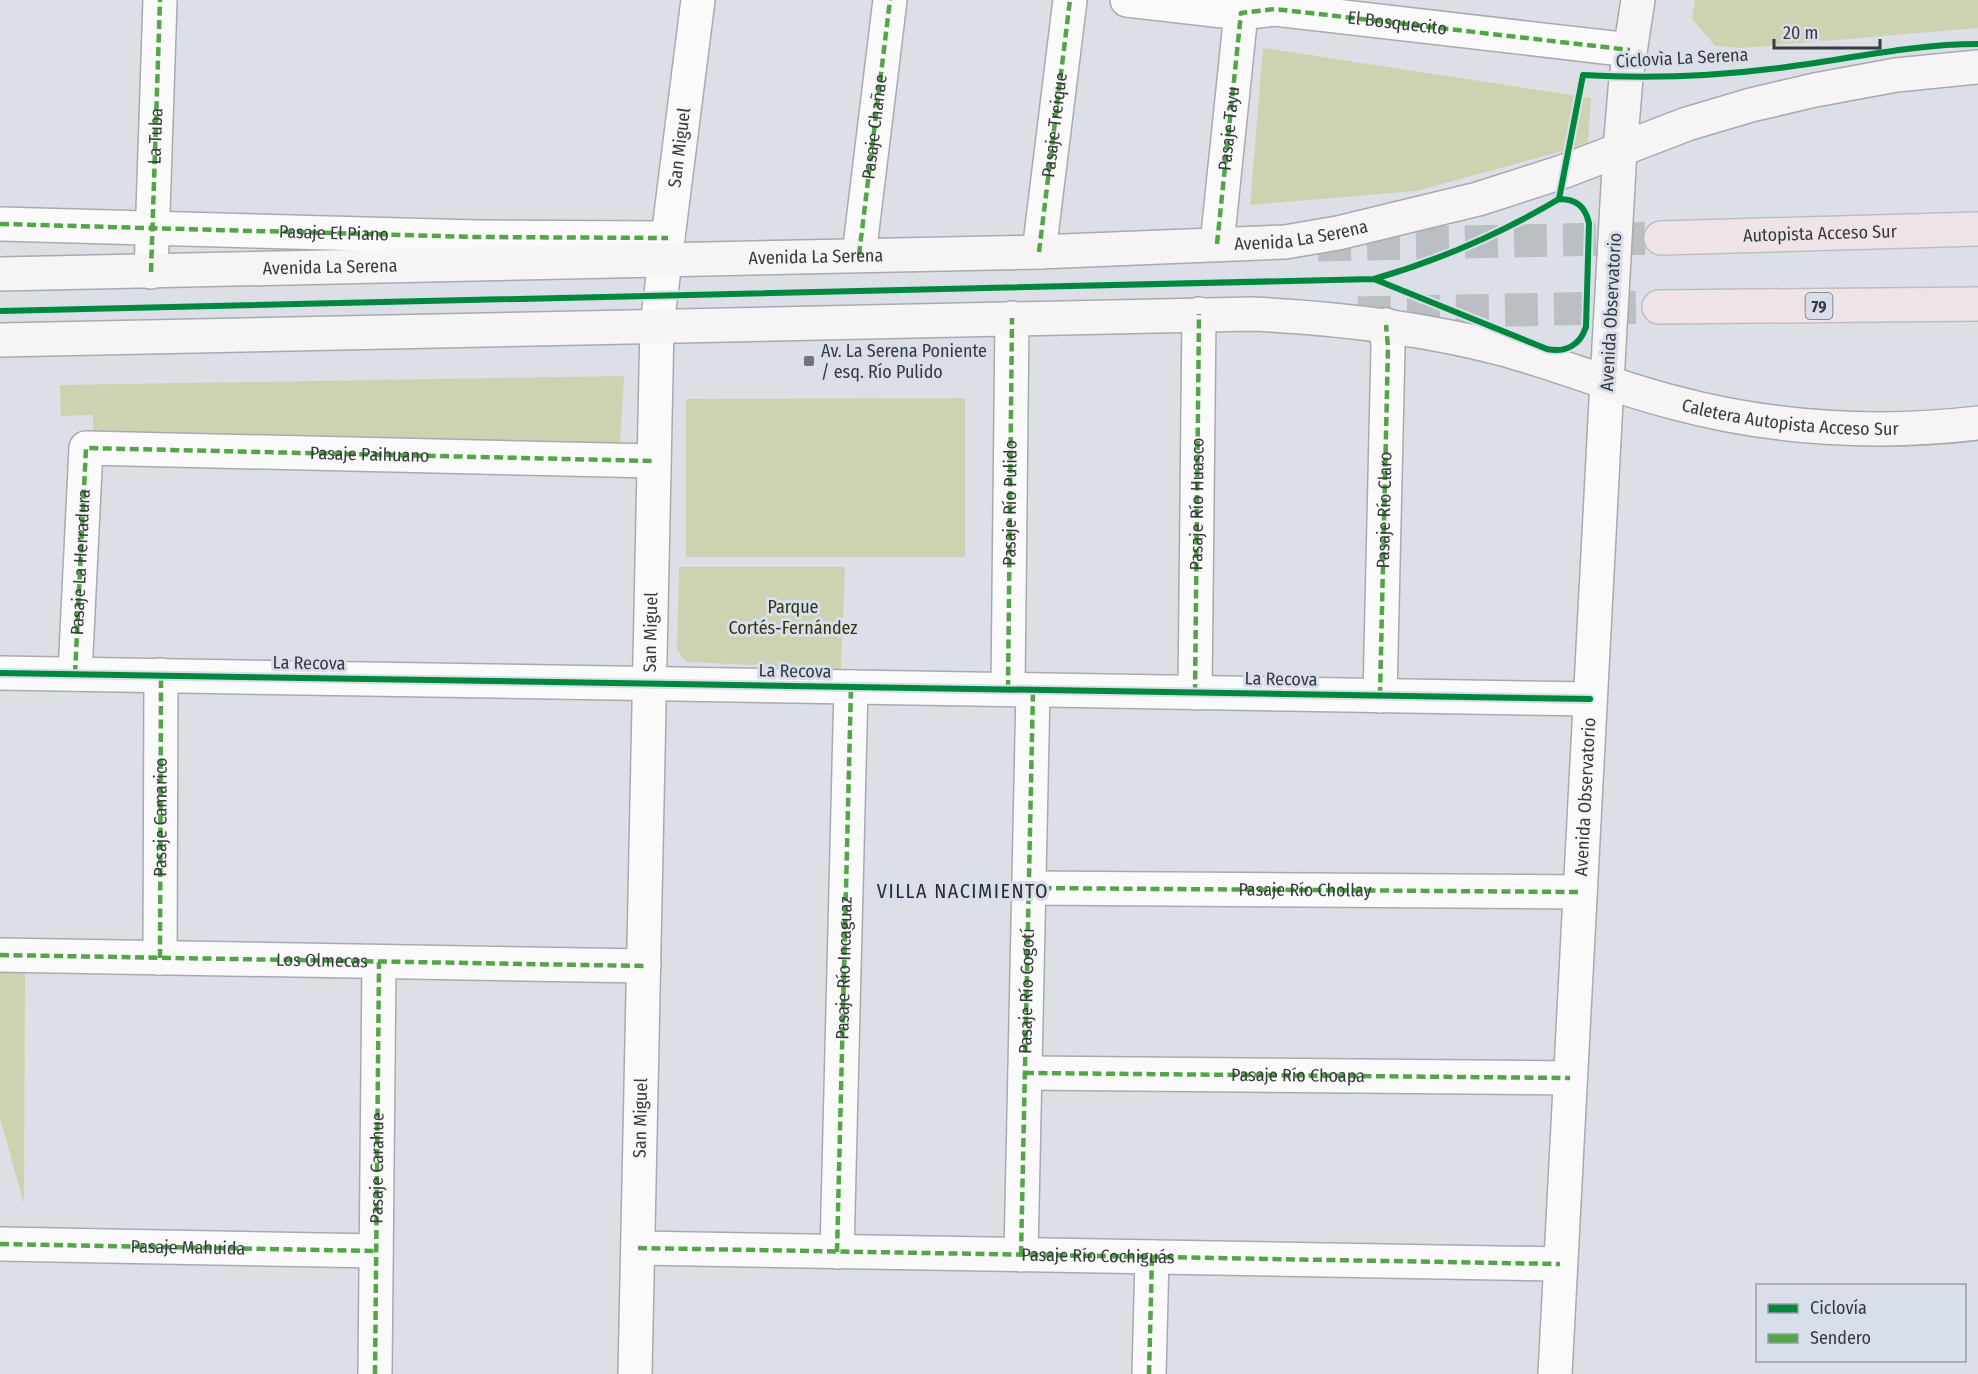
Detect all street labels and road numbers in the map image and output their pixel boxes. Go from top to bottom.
street label: El Bosquecito [1346,6,1448,40]
street label: Ciclovìa La Serena [1615,44,1749,72]
street label: Pasaje Treique [1037,71,1072,179]
street label: Pasaje Chañae [857,73,892,181]
street label: Pasaje Tayu [1214,85,1244,172]
street label: San Miguel [663,106,695,189]
street label: La Tuba [144,107,167,165]
street label: Avenida La Serena [1234,215,1370,255]
street label: Autopista Acceso Sur [1743,220,1898,247]
street label: Pasaje El Piano [279,221,389,246]
street label: Avenida Observatorio [1596,232,1626,392]
street label: Avenida La Serena [748,244,884,269]
street label: Avenida La Serena [262,255,398,279]
road number: 79 [1806,293,1832,319]
street label: Caletera Autopista Acceso Sur [1680,394,1899,440]
street label: Pasaje Río Huasco [1185,438,1209,570]
street label: Pasaje Río Pulido [998,440,1022,566]
street label: Pasaje Paihuano [310,442,430,467]
street label: Pasaje Río Claro [1372,451,1397,569]
street label: Pasaje La Herradura [66,488,95,636]
street label: San Miguel [639,592,662,673]
street label: La Recova [272,651,346,675]
street label: La Recova [758,659,832,683]
street label: La Recova [1244,667,1318,691]
street label: Avenida Observatorio [1570,717,1600,877]
street label: Pasaje Camarico [149,757,172,877]
street label: Pasaje Río Chollay [1238,879,1372,901]
street label: Pasaje Río Incaguaz [831,896,857,1040]
street label: Pasaje Río Cogotí [1014,928,1039,1054]
street label: Los Olmecas [276,949,368,972]
street label: Pasaje Río Choapa [1231,1064,1365,1087]
street label: San Miguel [629,1077,652,1158]
street label: Pasaje Carahue [365,1112,389,1224]
street label: Pasaje Mahuida [130,1235,246,1260]
street label: Pasaje Río Cochiguás [1021,1244,1175,1268]

